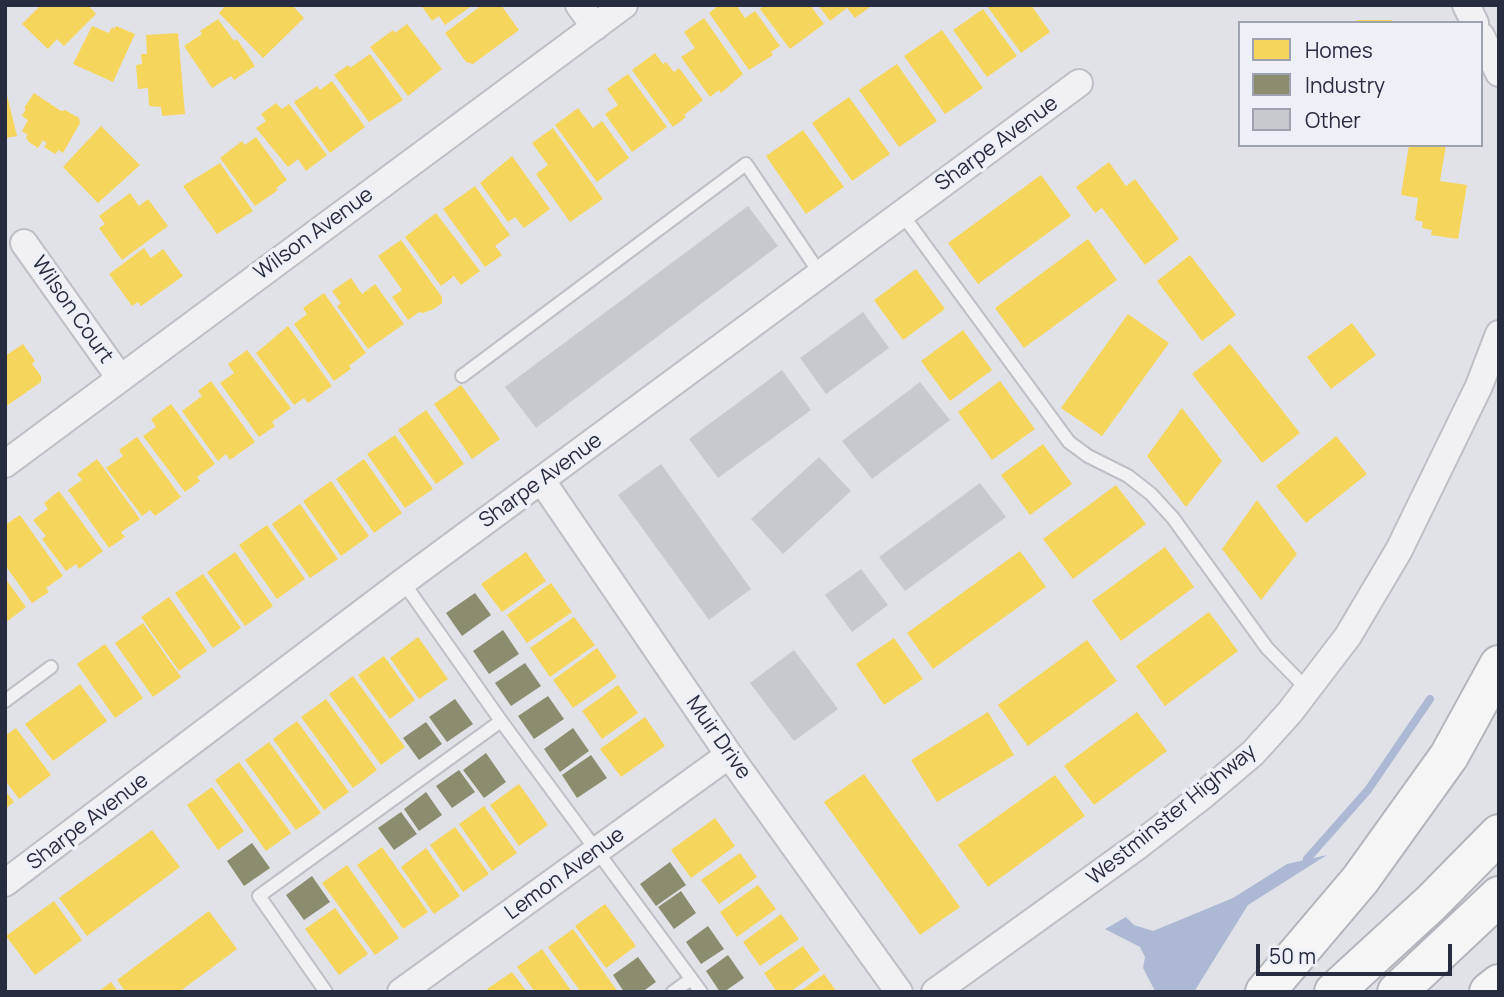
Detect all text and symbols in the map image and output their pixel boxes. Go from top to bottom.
legend [1238,21,1483,147]
text: Homes [1305,36,1373,64]
text: Industry [1305,71,1385,99]
street label: Sharpe Avenue [931,91,1063,197]
text: Other [1305,106,1361,134]
street label: Wilson Avenue [250,182,378,286]
street label: Wilson Court [26,252,118,368]
street label: Sharpe Avenue [475,428,607,534]
street label: Muir Drive [680,691,756,785]
street label: Westminster Highway [1082,739,1262,891]
street label: Sharpe Avenue [22,768,154,876]
street label: Lemon Avenue [500,822,630,926]
scale bar [1259,930,1455,974]
text: 50 m [1269,942,1316,970]

